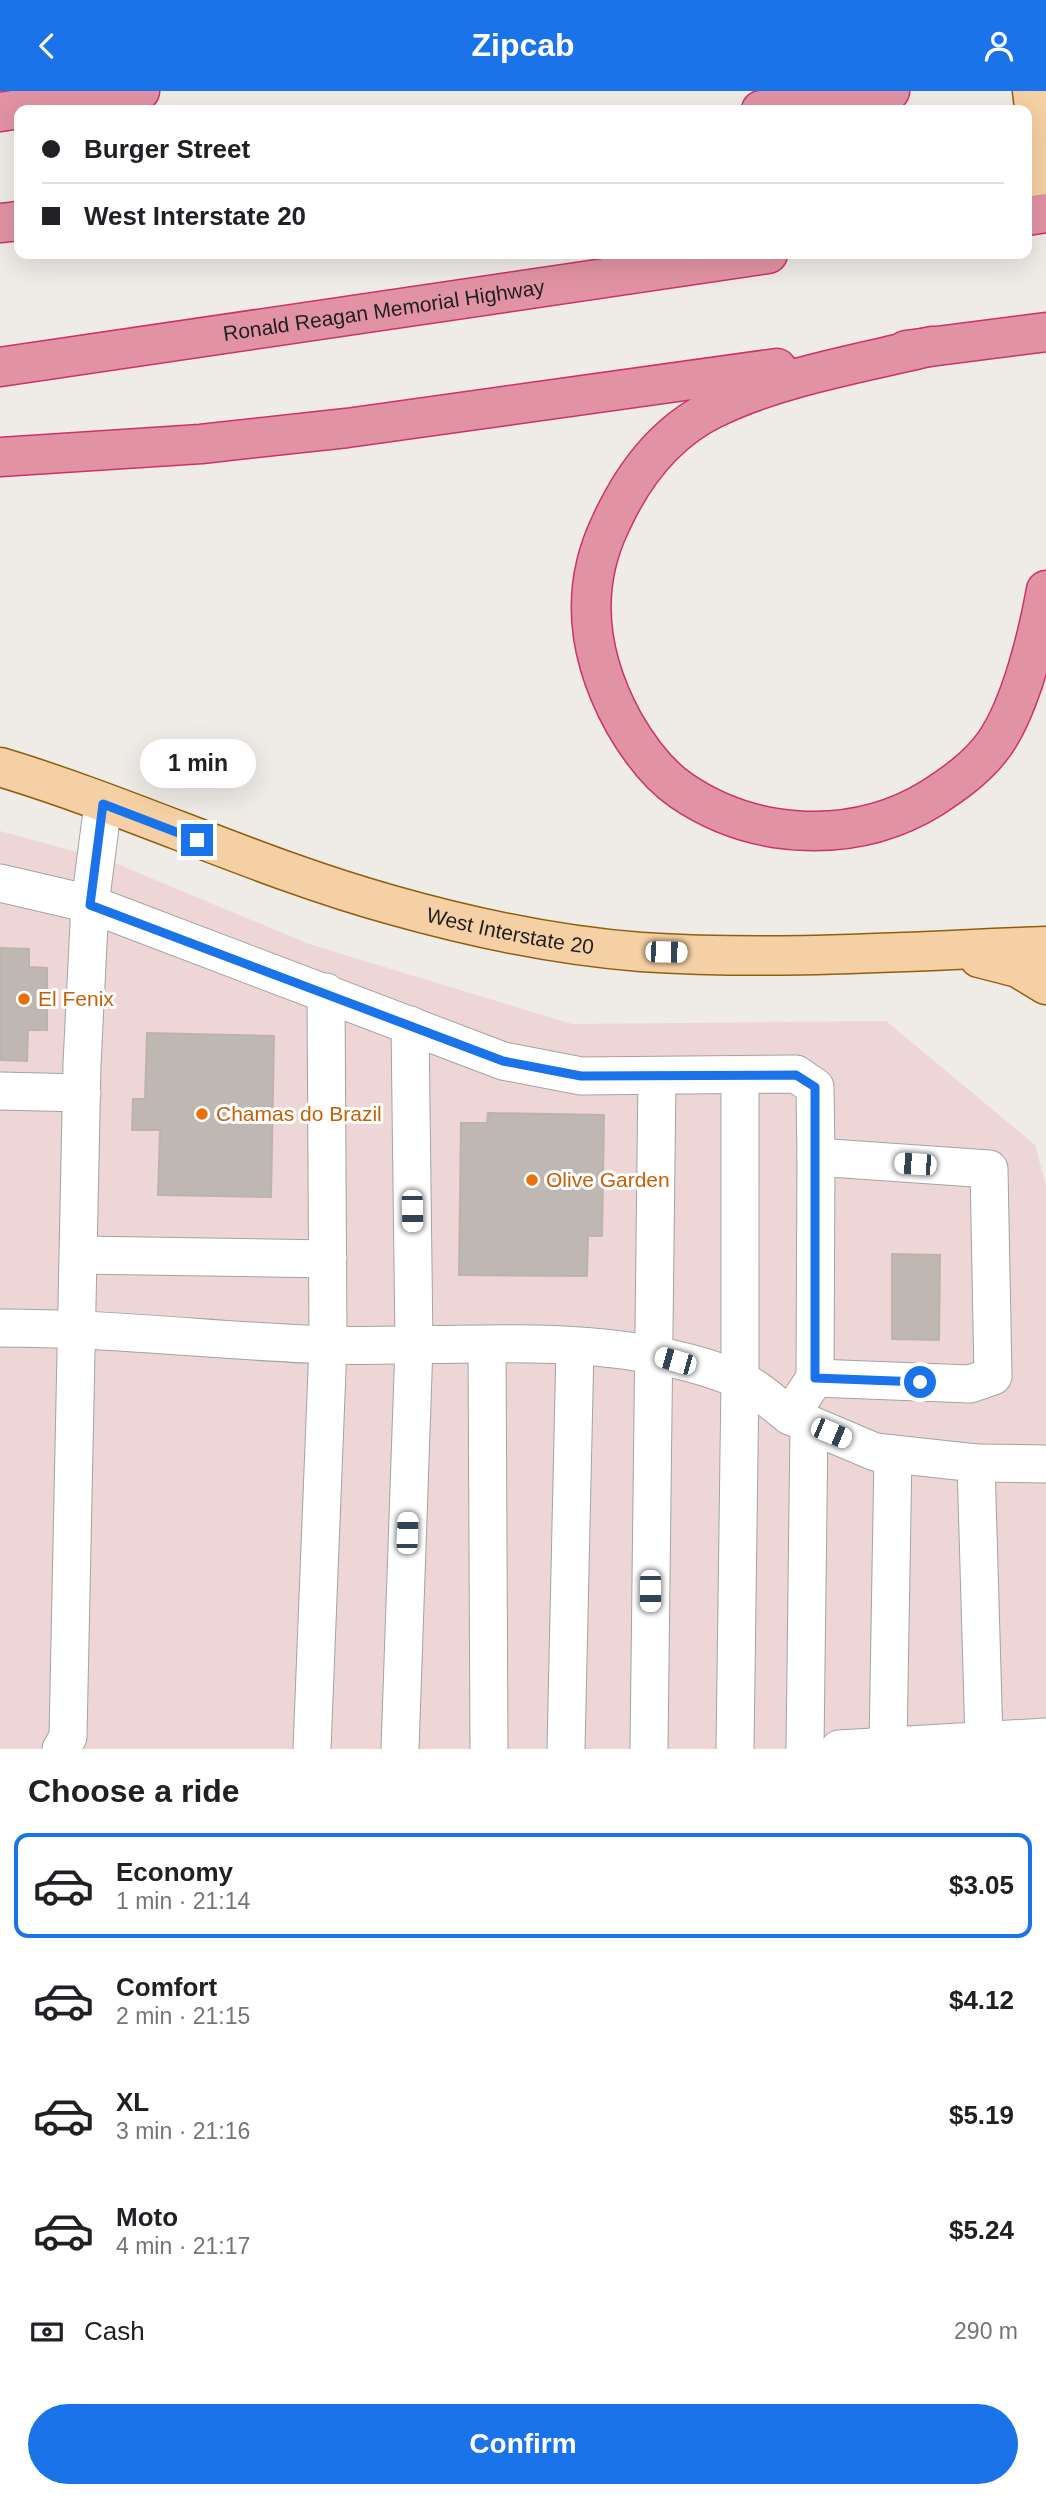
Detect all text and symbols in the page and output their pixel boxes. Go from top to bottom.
icon: back [28,27,66,65]
text: Zipcab [471,27,575,63]
icon: person [980,27,1018,65]
text: Burger Street [84,134,250,164]
text: West Interstate 20 [84,201,306,231]
street label: Ronald Reagan Memorial Highway [221,275,547,345]
callout: 1 min [139,739,255,787]
text: 1 min [168,750,228,776]
route end [181,824,213,856]
street label: West Interstate 20 [424,903,595,958]
car [645,941,688,963]
place label: El Fenix [38,987,114,1010]
marker: El Fenix [16,991,32,1007]
place label: Chamas do Brazil [216,1102,382,1125]
marker: Chamas do Brazil [194,1106,210,1122]
car [894,1152,937,1176]
place label: Olive Garden [546,1168,670,1191]
marker: Olive Garden [524,1172,540,1188]
car [402,1190,423,1232]
car [652,1345,699,1377]
route start [904,1366,936,1398]
car [808,1415,855,1451]
car [396,1512,419,1554]
car [640,1570,661,1612]
text: Choose a ride [28,1773,240,1809]
icon: car [32,1854,95,1917]
text: Economy [116,1857,233,1887]
text: $3.05 [949,1870,1014,1900]
text: 1 min · 21:14 [116,1888,250,1914]
icon: car [32,1969,95,2032]
text: Comfort [116,1972,217,2002]
text: $4.12 [949,1985,1014,2015]
text: 2 min · 21:15 [116,2003,250,2029]
icon: car [32,2084,95,2147]
text: XL [116,2087,149,2117]
text: $5.19 [949,2100,1014,2130]
text: 3 min · 21:16 [116,2118,250,2144]
icon: car [32,2199,95,2262]
text: Moto [116,2202,178,2232]
text: $5.24 [949,2215,1014,2245]
text: 4 min · 21:17 [116,2233,250,2259]
icon: cash [28,2313,66,2351]
text: Cash [84,2316,145,2346]
text: 290 m [954,2318,1018,2344]
button: Confirm [28,2404,1018,2484]

